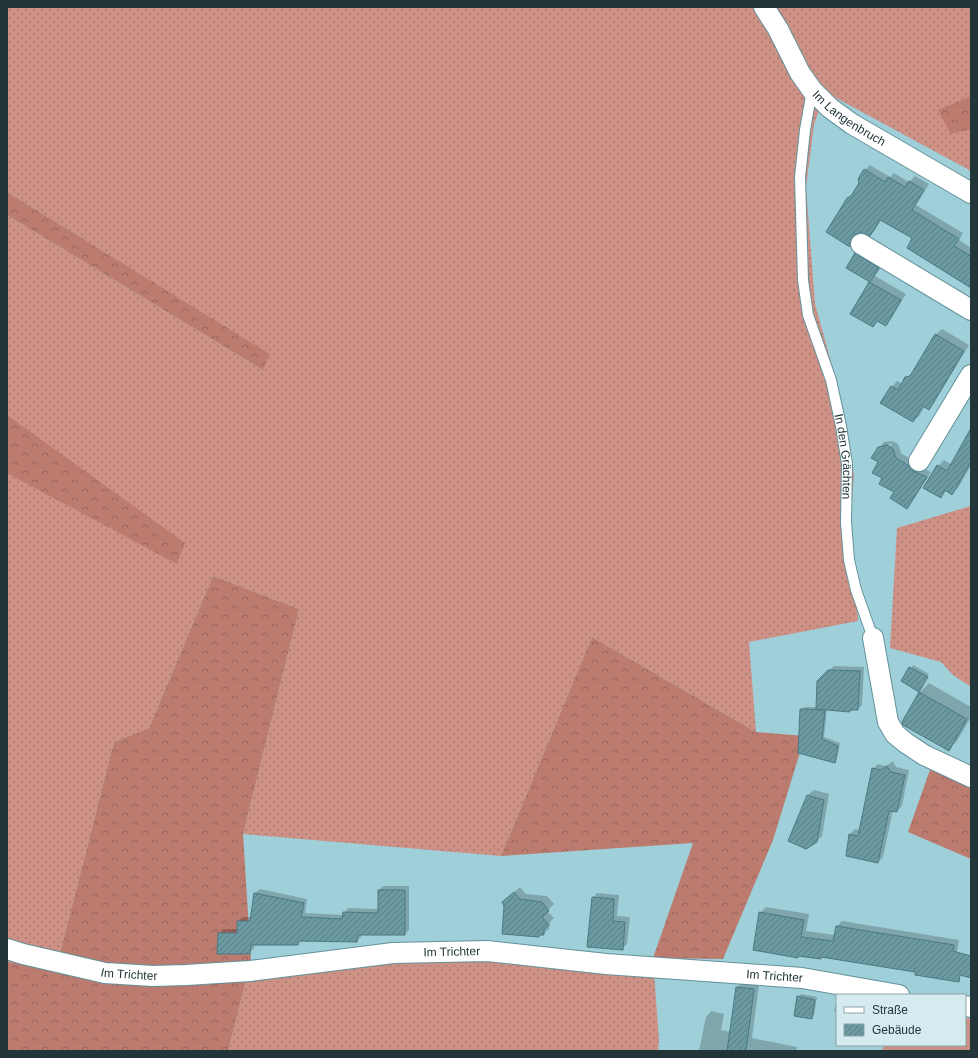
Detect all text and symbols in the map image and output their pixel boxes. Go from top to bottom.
street label: Im Langenbruch [810,88,888,149]
street label: In den Grächten [832,412,854,499]
street label: Im Trichter [423,944,480,959]
street label: Im Trichter [99,965,158,983]
street label: Im Trichter [746,967,803,985]
legend [836,994,966,1046]
text: Straße [872,1003,908,1017]
text: Gebäude [872,1023,922,1037]

